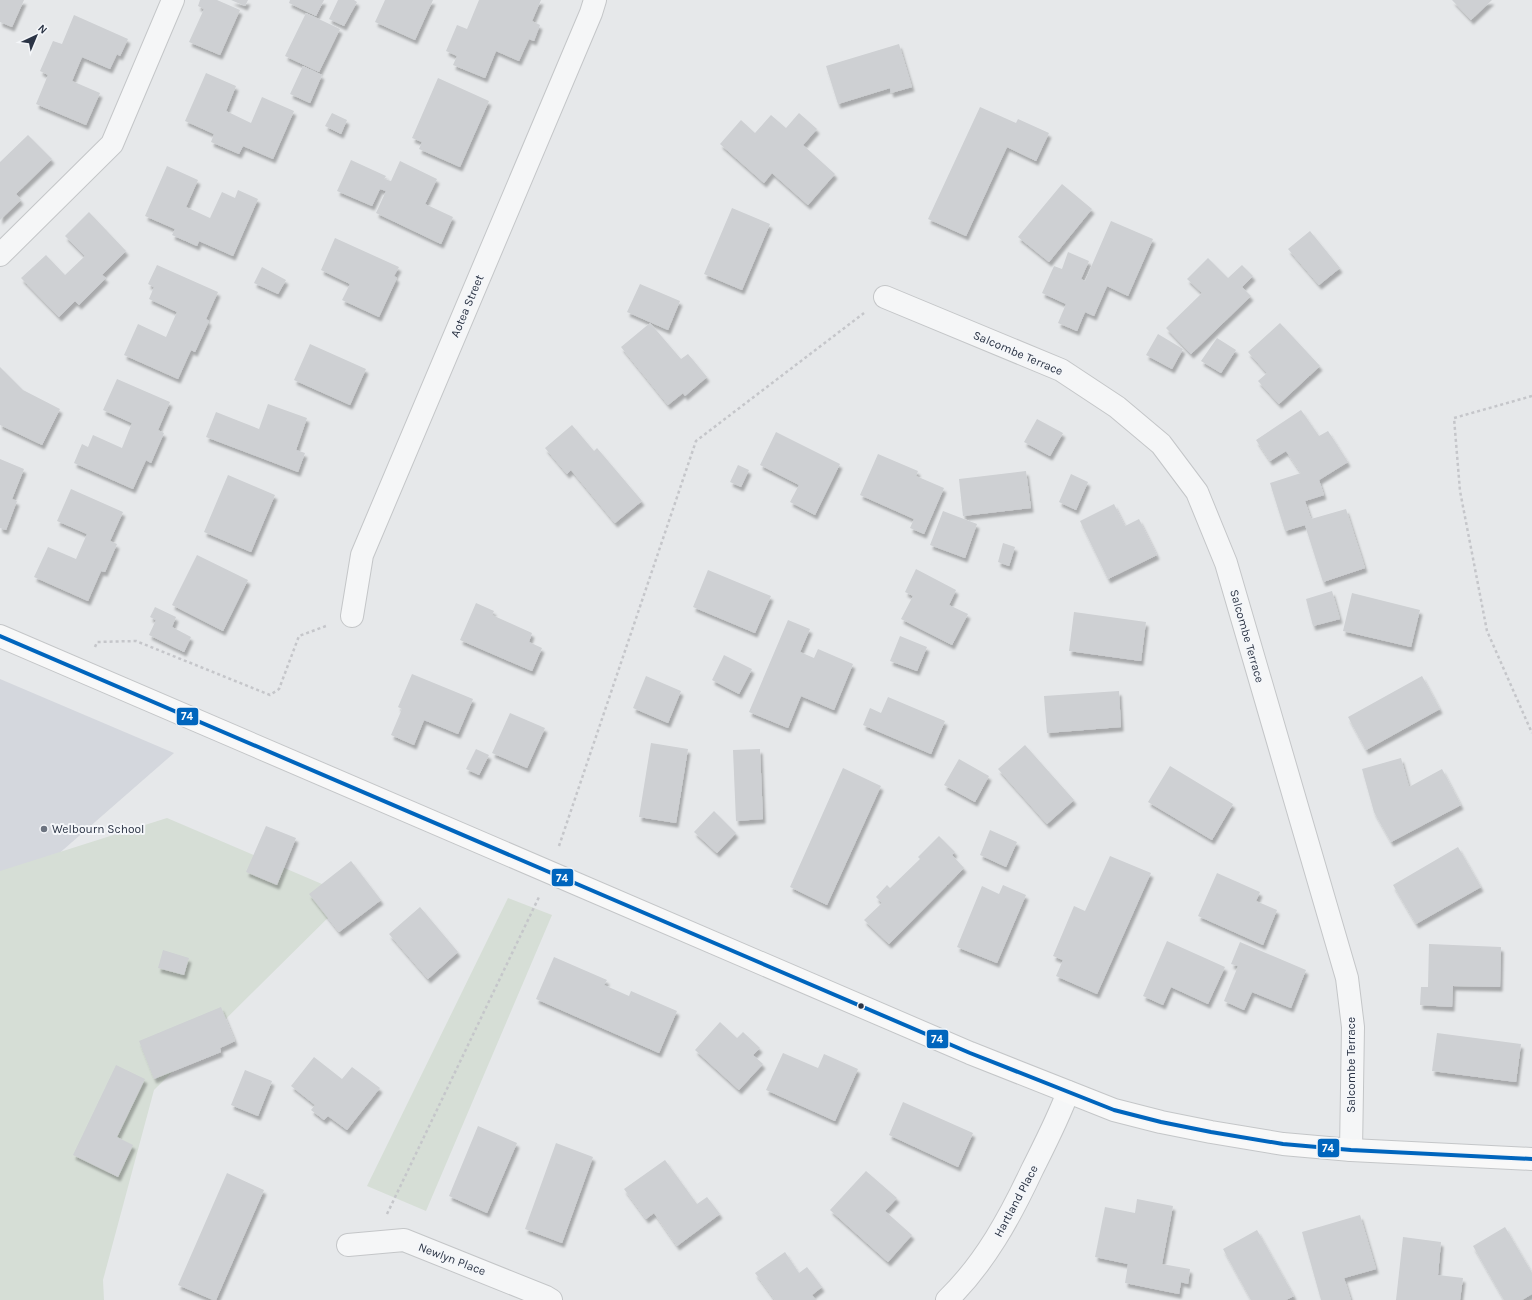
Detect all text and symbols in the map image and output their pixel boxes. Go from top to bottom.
north arrow [16,16,56,56]
text: N [35,22,50,37]
street label: Aotea Street [448,272,487,339]
street label: Salcombe Terrace [971,328,1065,378]
street label: Salcombe Terrace [1227,588,1267,684]
line badge: 74 [176,707,199,726]
text: 74 [181,710,193,723]
place label: Welbourn School [52,822,144,836]
marker: Welbourn School [39,824,49,834]
line badge: 74 [551,868,574,887]
text: 74 [556,872,568,885]
unlabelled marker [856,1001,866,1011]
street label: Salcombe Terrace [1344,1017,1358,1113]
line badge: 74 [926,1029,949,1049]
text: 74 [931,1033,943,1046]
line badge: 74 [1317,1138,1340,1158]
text: 74 [1322,1142,1334,1155]
street label: Hartland Place [991,1163,1041,1239]
street label: Newlyn Place [416,1240,488,1278]

